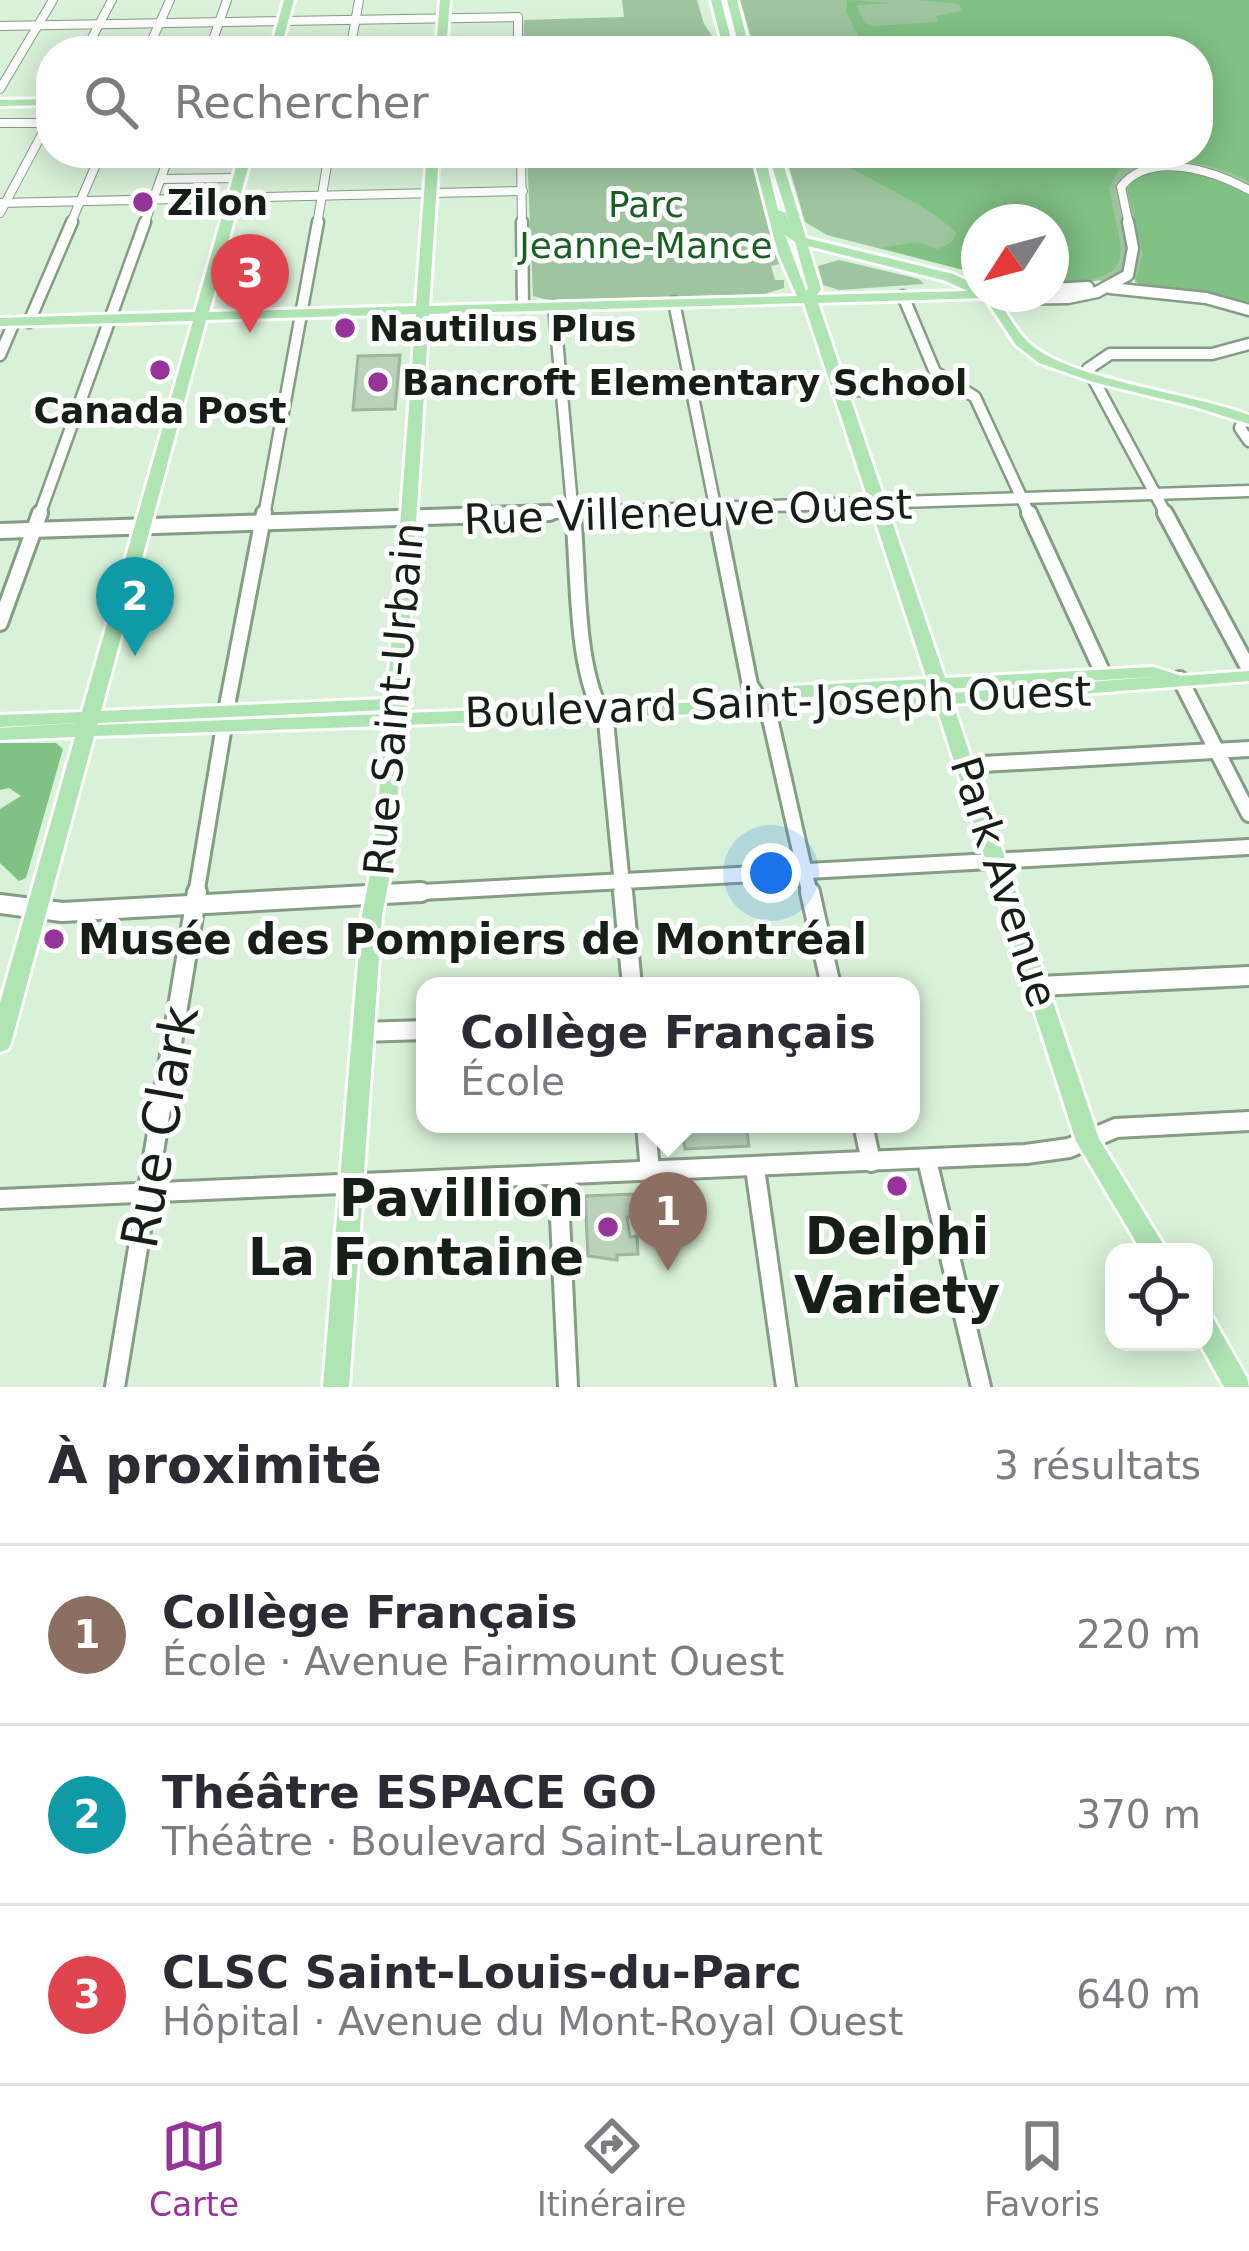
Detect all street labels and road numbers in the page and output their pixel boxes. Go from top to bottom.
street label: Rue Villeneuve Ouest [463,480,913,544]
street label: Rue Saint-Urbain [354,520,434,878]
street label: Boulevard Saint-Joseph Ouest [464,667,1092,737]
street label: Park Avenue [941,751,1067,1013]
street label: Rue Clark [110,1001,210,1253]

